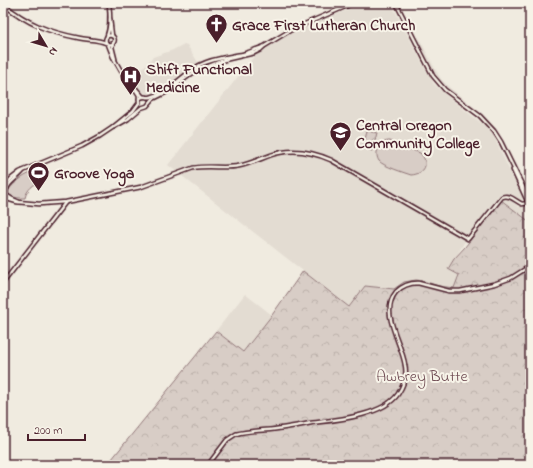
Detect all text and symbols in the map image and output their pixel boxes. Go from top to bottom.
church icon: Grace First Lutheran Church [204,11,230,44]
place label: Grace First Lutheran Church [232,14,416,38]
north arrow [26,26,66,66]
text: N [44,44,62,59]
place label: Shift Functional Medicine [146,58,252,100]
hospital icon: Shift Functional Medicine [118,64,144,97]
place label: Central Oregon Community College [356,114,480,157]
school or university icon: Central Oregon Community College [327,120,353,153]
sports icon: Groove Yoga [25,159,51,192]
place label: Groove Yoga [54,162,135,187]
park label: Awbrey Butte [376,365,468,389]
scale bar [28,416,85,442]
text: 200 m [34,422,63,440]

